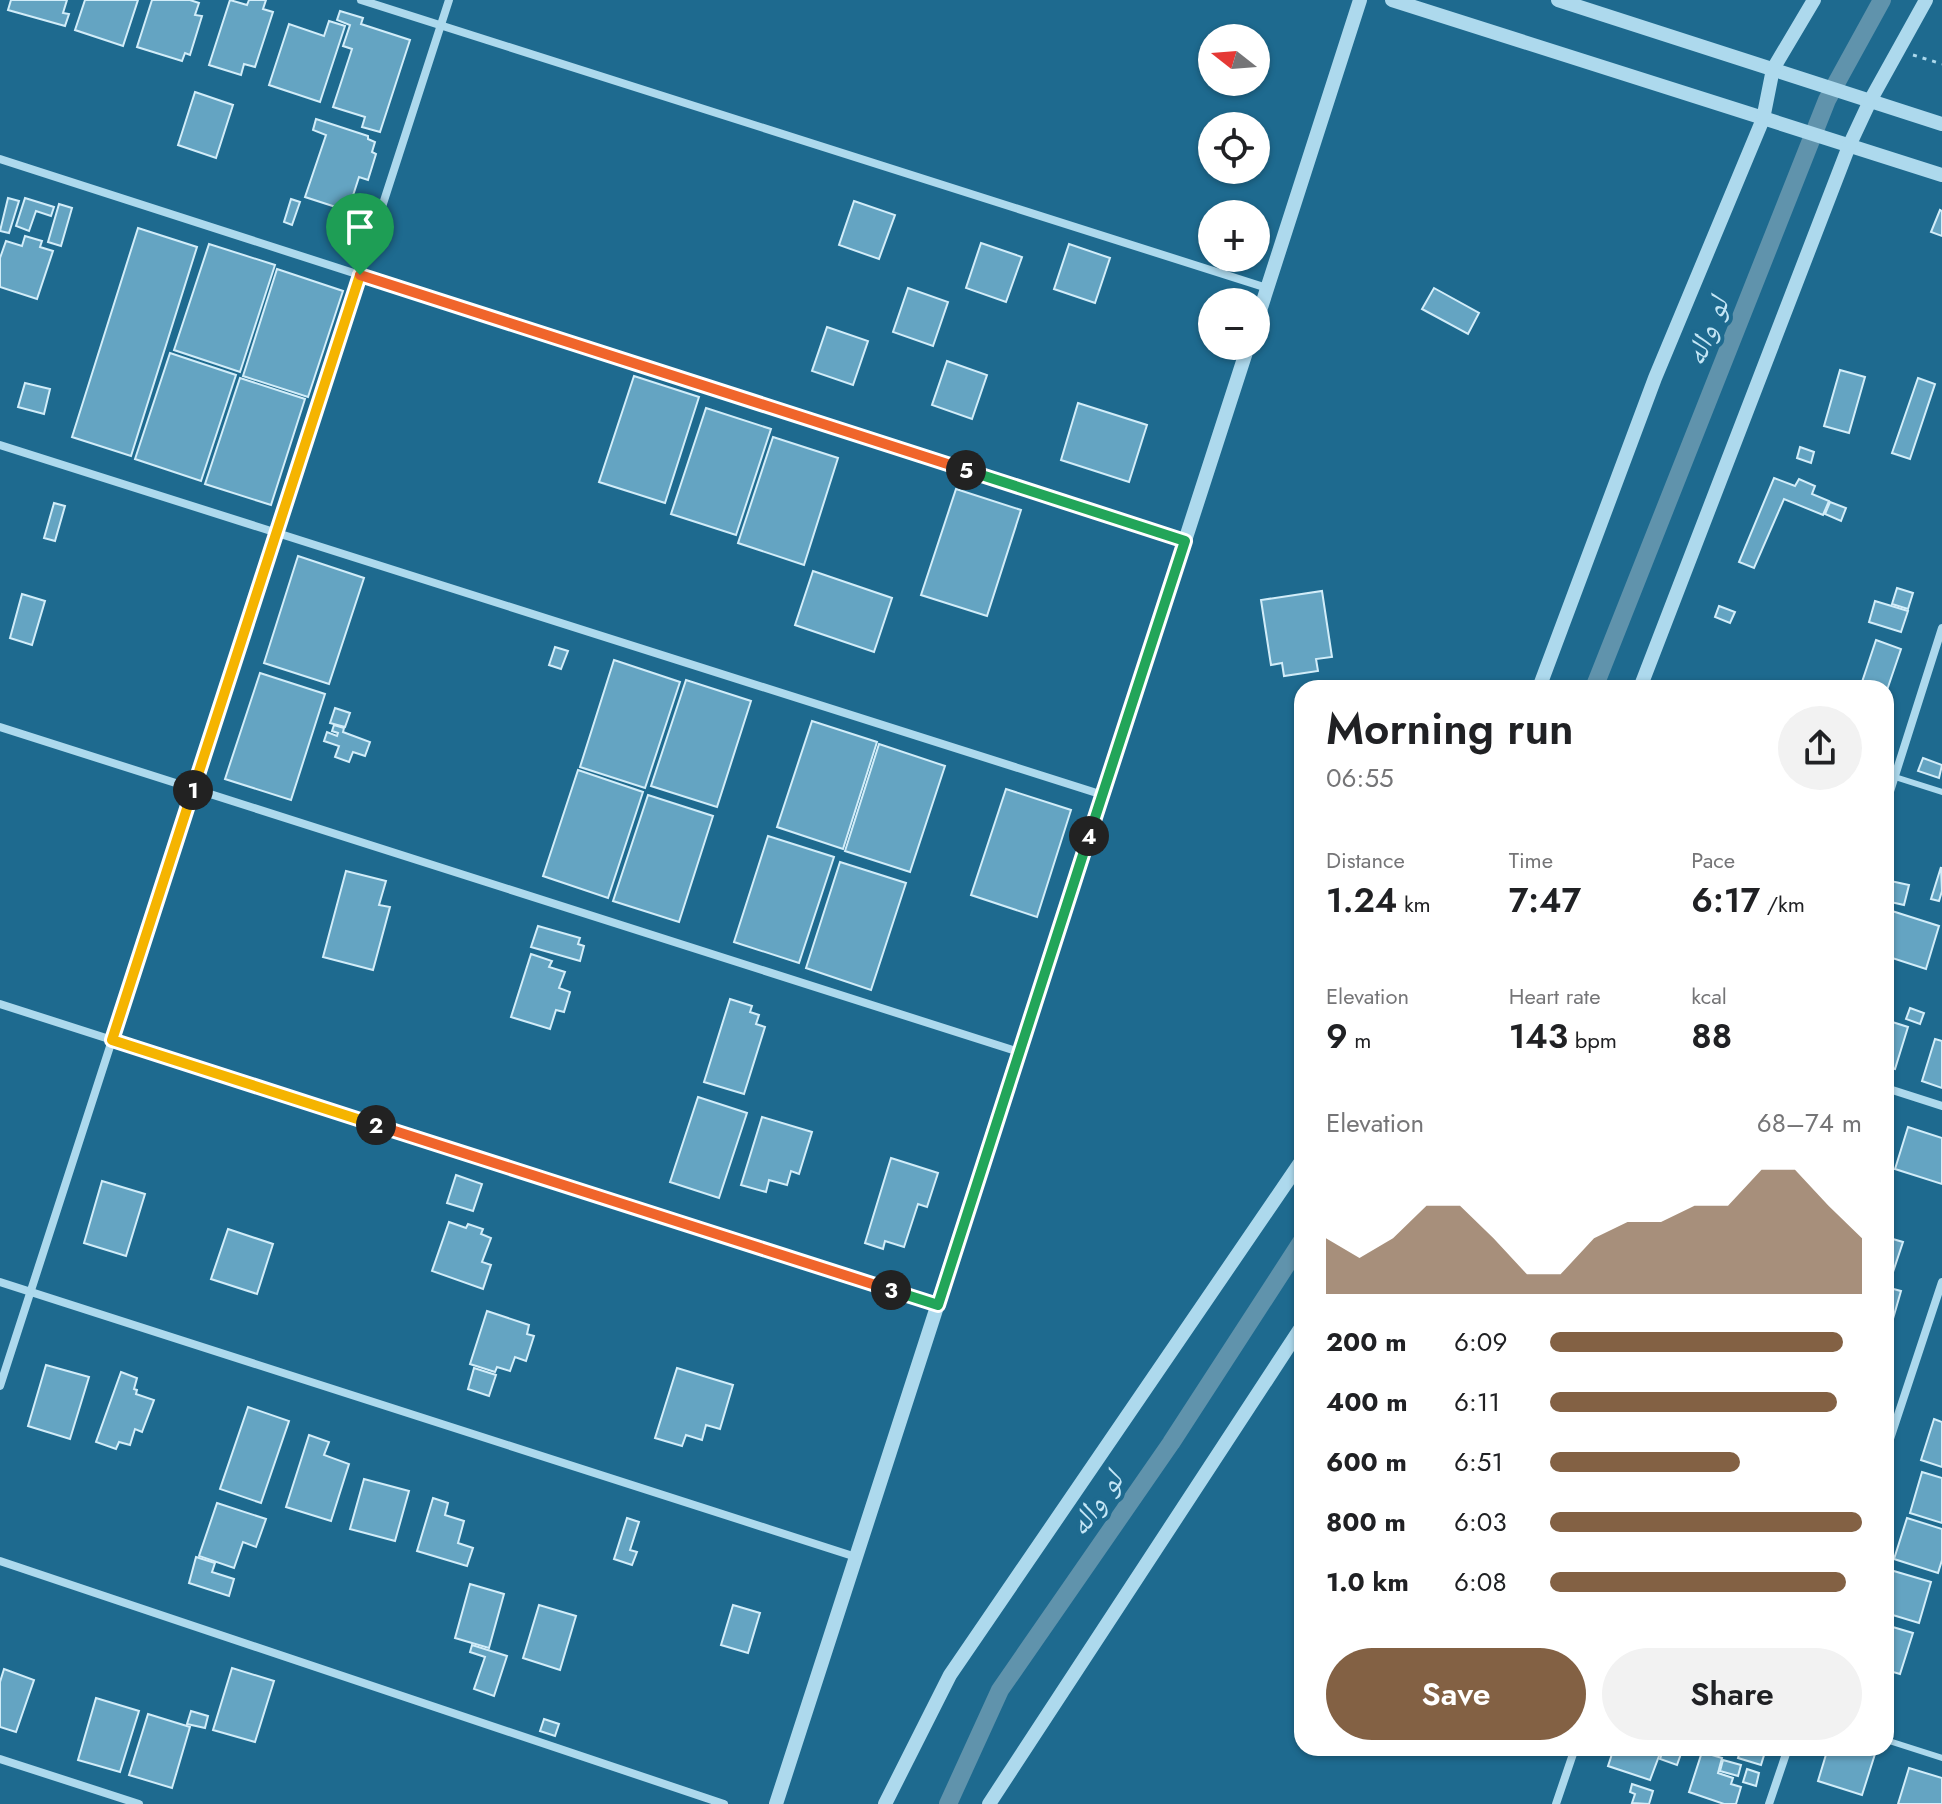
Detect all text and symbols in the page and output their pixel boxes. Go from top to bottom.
north arrow [1198,24,1270,96]
map controls [1198,24,1270,360]
button: locate [1198,112,1270,184]
pin [326,193,394,275]
button: + [1198,200,1270,272]
icon: arrive [338,205,382,249]
button: − [1198,288,1270,360]
water label: لو واله [1673,288,1740,372]
pin: 5 [946,450,986,490]
text: 5 [959,454,973,486]
text: Morning run [1326,697,1574,761]
button: share [1778,706,1862,790]
text: 06:55 [1326,759,1394,797]
pin: 1 [173,770,213,810]
text: 1 [187,774,199,806]
pin: 4 [1069,816,1109,856]
text: 4 [1081,820,1097,852]
text: Distance [1326,844,1405,876]
text: Time [1509,844,1553,876]
text: Pace [1691,844,1735,876]
text: 1.24 [1326,876,1397,925]
text: 7:47 [1509,876,1581,925]
text: 6:17 [1691,876,1760,925]
text: km [1397,888,1431,920]
text: /km [1760,888,1805,920]
text: Elevation [1326,980,1409,1012]
text: Heart rate [1509,980,1600,1012]
text: kcal [1691,980,1727,1012]
text: 9 [1326,1012,1348,1061]
text: 143 [1509,1012,1568,1061]
text: 88 [1691,1012,1732,1061]
text: m [1348,1024,1372,1056]
text: bpm [1568,1024,1617,1056]
text: Elevation [1326,1104,1424,1142]
text: 68–74 m [1757,1104,1862,1142]
pin: 2 [356,1105,396,1145]
text: 2 [369,1109,383,1141]
pin: 3 [871,1270,911,1310]
text: 3 [884,1274,898,1306]
text: 200 m [1326,1323,1407,1361]
text: 6:09 [1454,1323,1507,1361]
text: 400 m [1326,1383,1408,1421]
text: 6:11 [1454,1383,1500,1421]
text: 600 m [1326,1443,1407,1481]
text: 6:51 [1454,1443,1503,1481]
water label: لو واله [1057,1460,1134,1544]
text: 800 m [1326,1503,1406,1541]
text: 6:03 [1454,1503,1507,1541]
text: 1.0 km [1326,1563,1409,1601]
text: 6:08 [1454,1563,1507,1601]
button: Save [1326,1648,1586,1740]
button: Share [1602,1648,1862,1740]

